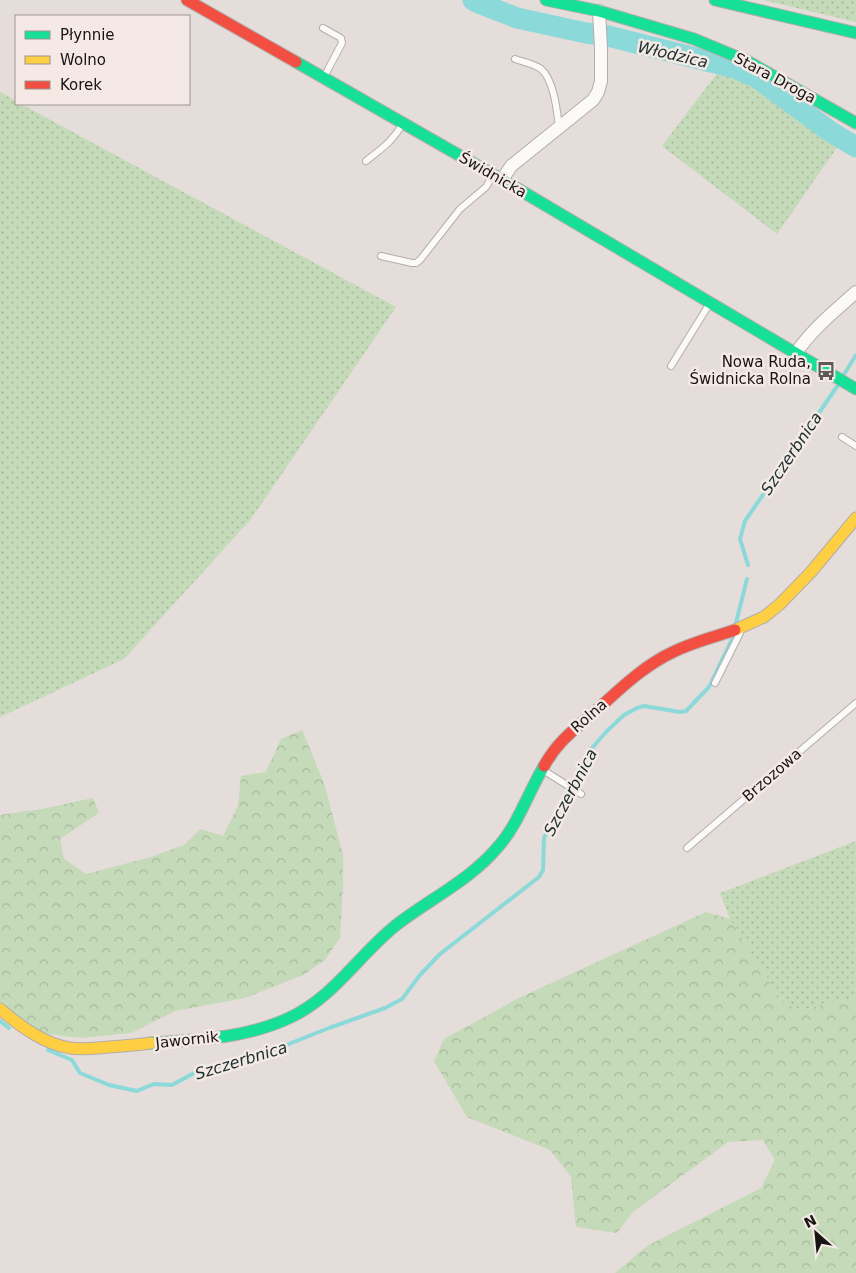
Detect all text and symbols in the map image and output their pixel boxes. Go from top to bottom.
legend [15,15,190,105]
text: Płynnie [60,26,115,44]
water label: Włodzica [636,37,710,72]
street label: Stara Droga [731,49,819,107]
text: Wolno [60,51,106,69]
text: Korek [60,76,102,94]
street label: Świdnicka [456,148,530,202]
place label: Nowa Ruda, Świdnicka Rolna [689,353,811,388]
bus stop icon: Nowa Ruda, Świdnicka Rolna [815,360,837,382]
water label: Szczerbnica [757,408,826,498]
street label: Rolna [567,695,611,737]
street label: Brzozowa [739,745,805,805]
water label: Szczerbnica [540,746,601,839]
street label: Jawornik [154,1028,220,1052]
water label: Szczerbnica [193,1037,290,1084]
north arrow [791,1208,841,1258]
text: N [801,1212,819,1231]

